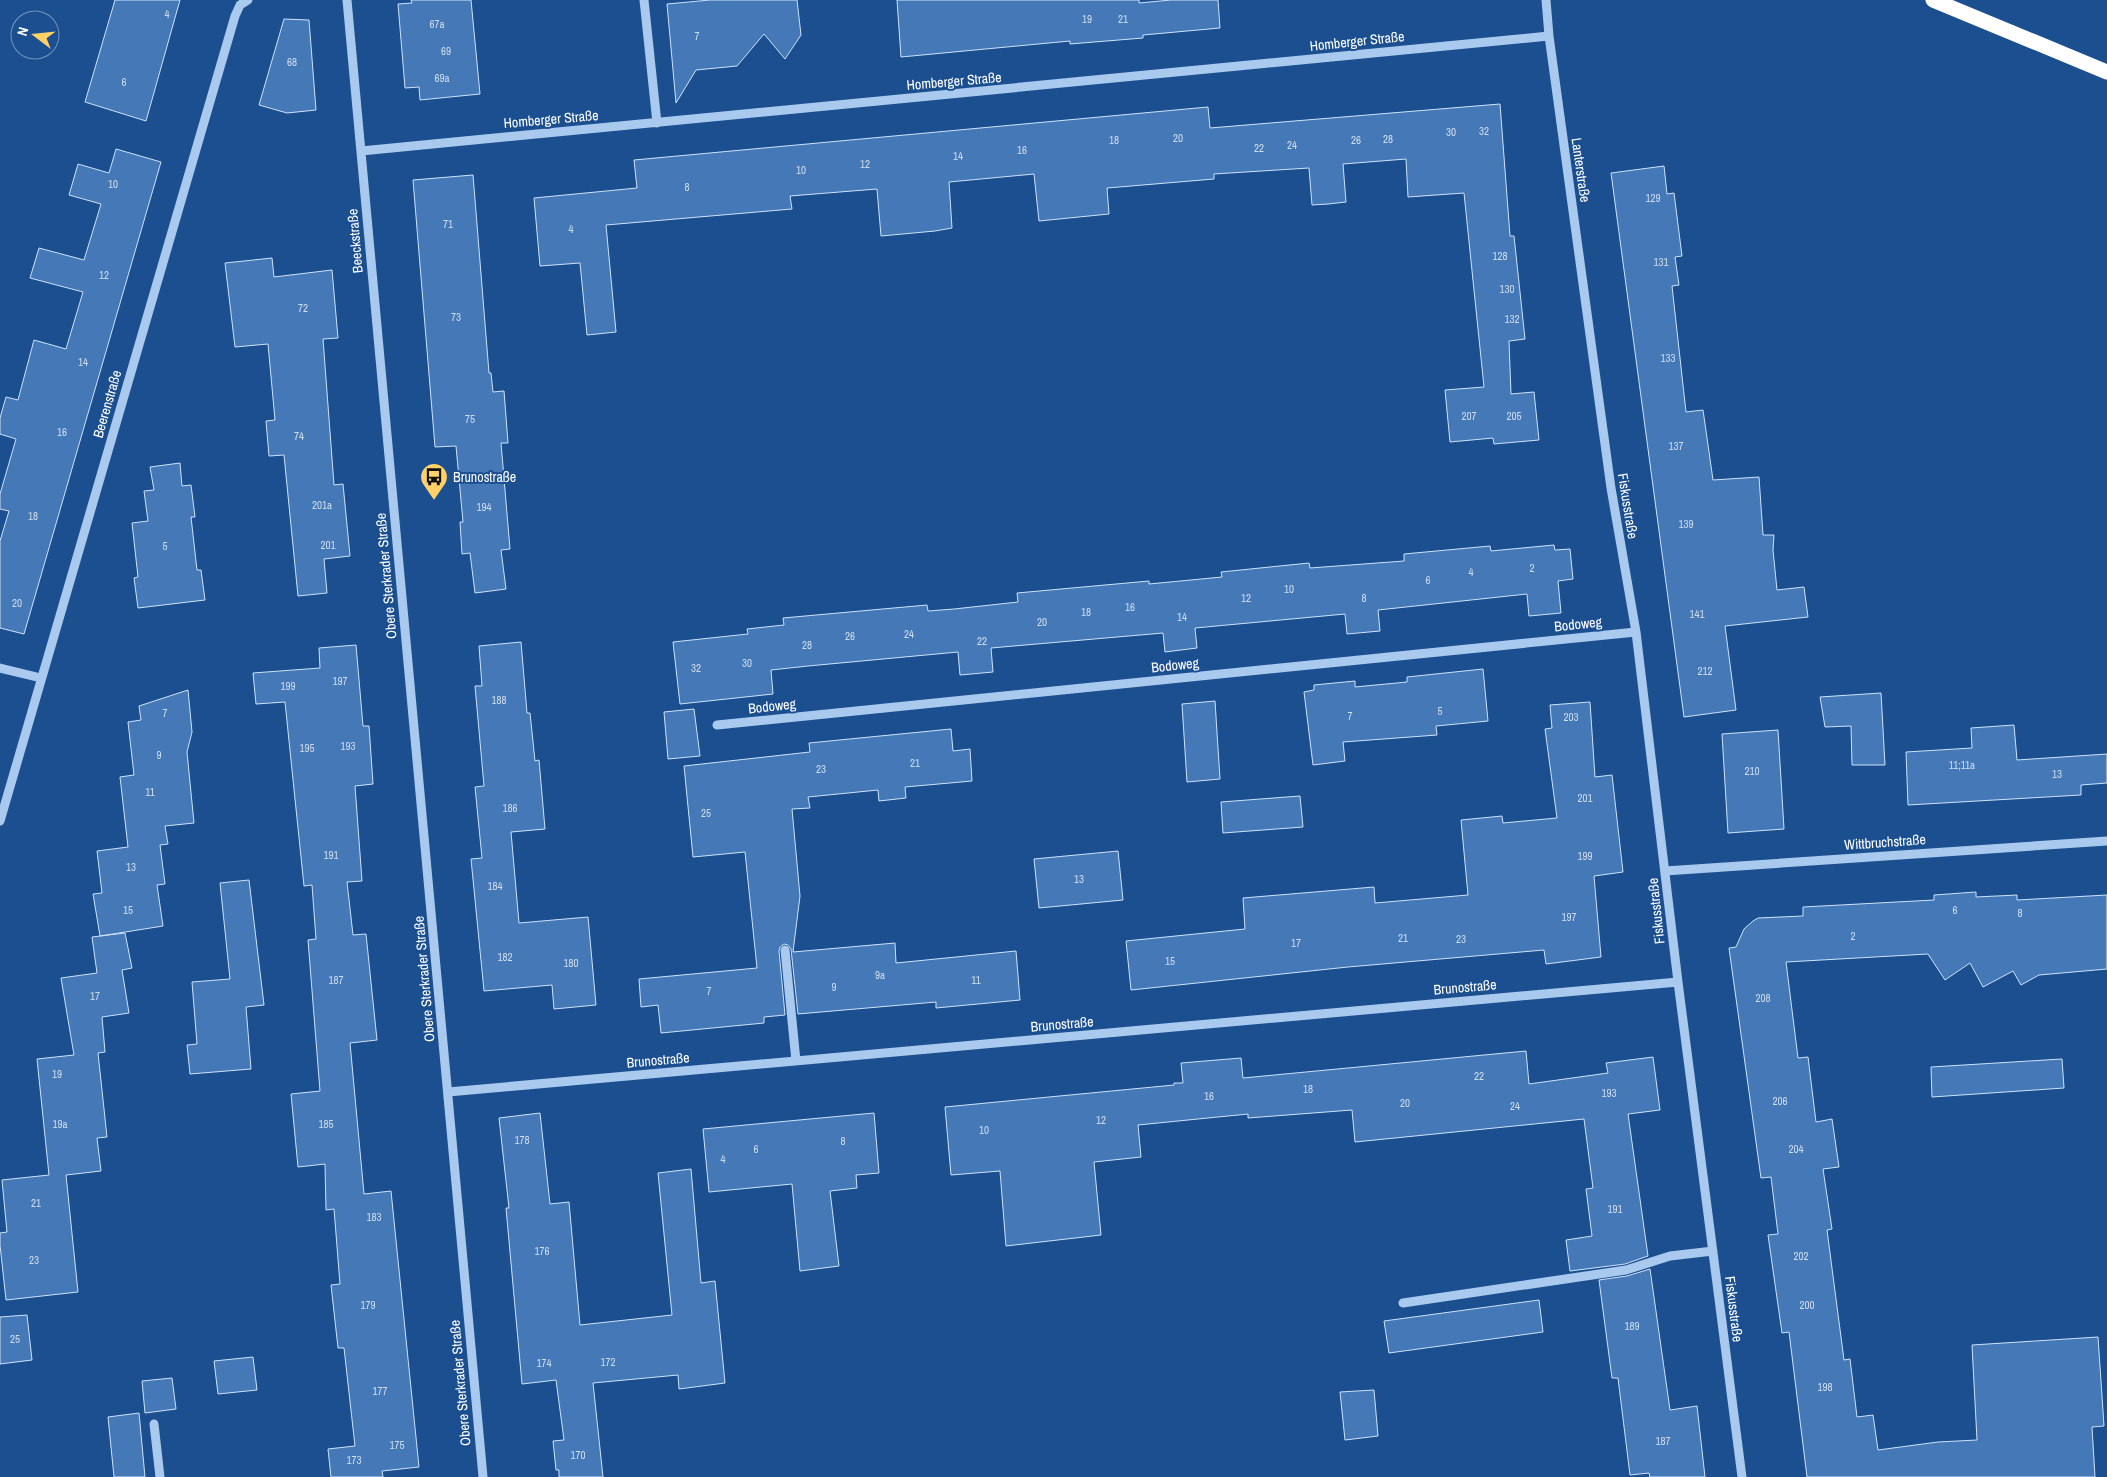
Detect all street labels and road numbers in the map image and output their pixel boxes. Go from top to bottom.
street label: Homberger Straße [1309,27,1405,55]
street label: Homberger Straße [906,68,1002,94]
street label: Homberger Straße [503,106,599,132]
street label: Lanterstraße [1568,137,1594,203]
street label: Beeckstraße [343,208,367,274]
street label: Beerenstraße [89,368,125,440]
street label: Fiskusstraße [1614,472,1642,540]
street label: Obere Sterkrader Straße [372,512,400,640]
street label: Bodoweg [1553,612,1603,635]
street label: Bodoweg [1150,653,1200,676]
street label: Bodoweg [747,694,797,717]
street label: Wittbruchstraße [1844,830,1926,854]
street label: Fiskusstraße [1644,877,1668,945]
street label: Obere Sterkrader Straße [410,915,438,1043]
street label: Brunostraße [1433,975,1497,999]
street label: Brunostraße [1030,1012,1094,1036]
street label: Brunostraße [626,1048,690,1072]
street label: Fiskusstraße [1721,1275,1747,1343]
street label: Obere Sterkrader Straße [446,1319,474,1447]

